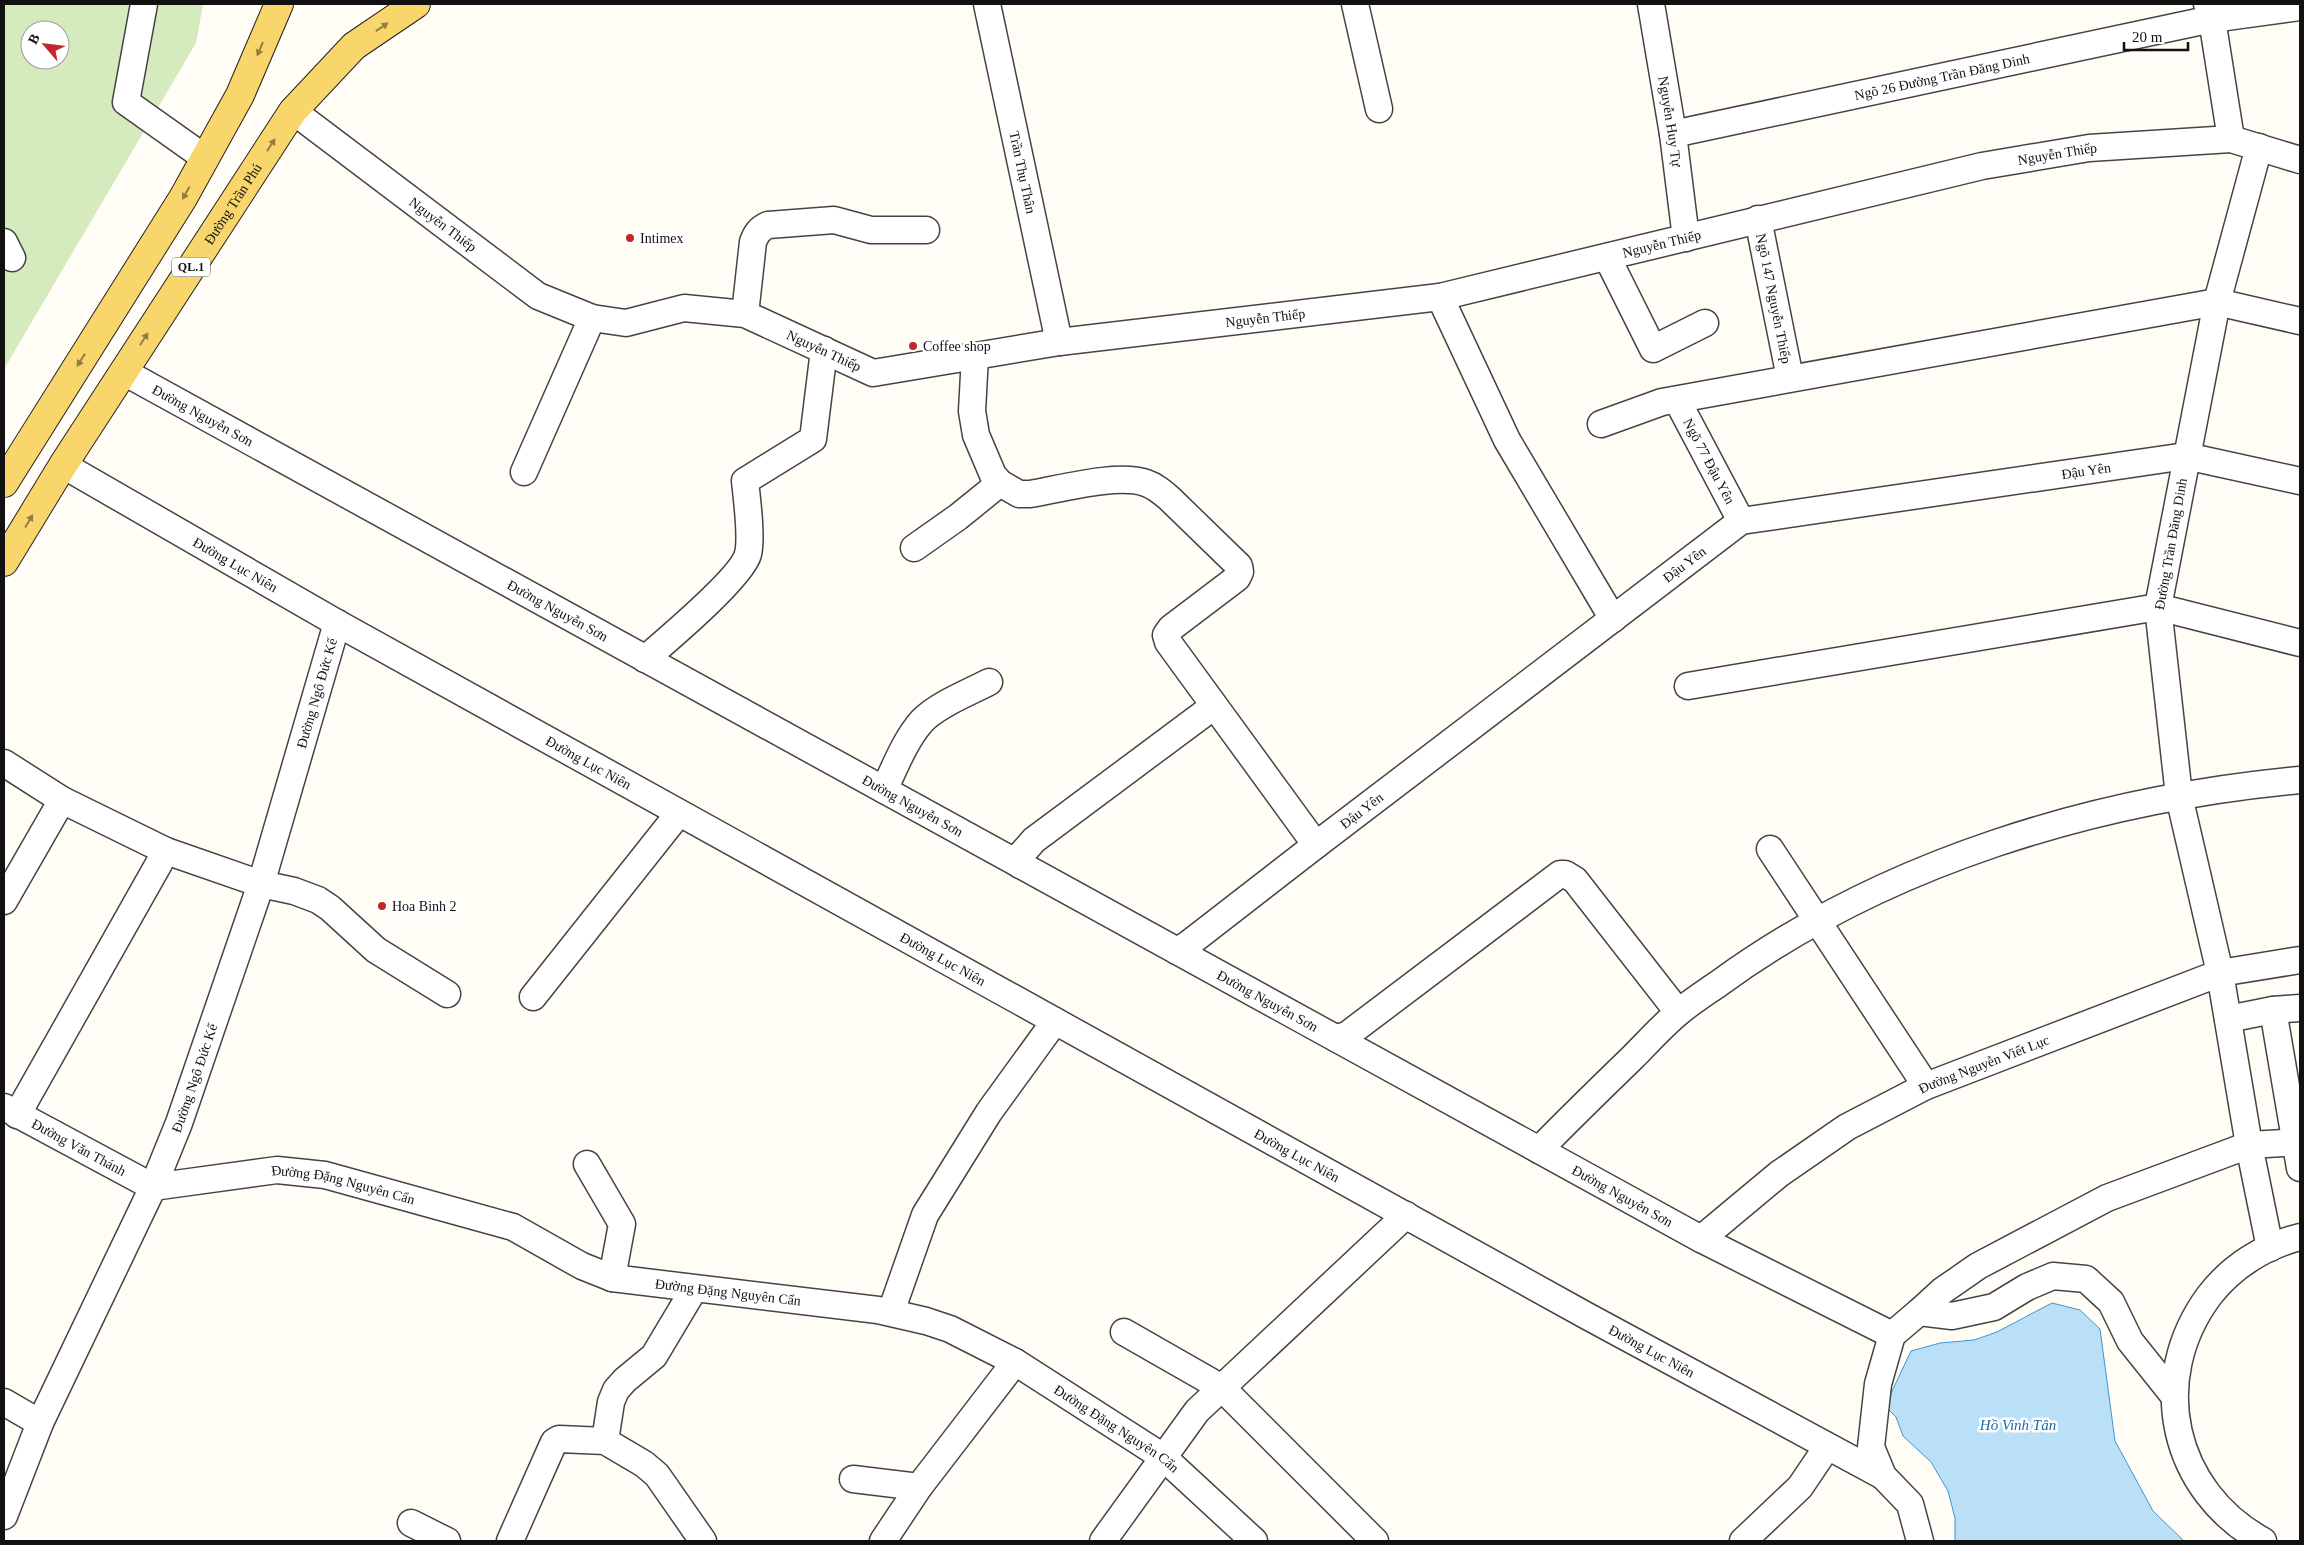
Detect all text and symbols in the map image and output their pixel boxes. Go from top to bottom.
north arrow [20,20,70,70]
scale bar [2124,20,2188,52]
one-way arrow [375,22,388,32]
text: 20 m [2132,29,2163,45]
text: B [25,31,43,47]
one-way arrow [255,42,263,56]
street label: Ngõ 26 Đường Trần Đăng Dinh [1853,51,2031,103]
street label: Nguyễn Huy Tự [1656,75,1685,168]
street label: Trần Thụ Thân [1007,130,1039,215]
one-way arrow [266,138,276,151]
street label: Nguyễn Thiếp [2016,140,2097,167]
street label: Đường Trần Phú [201,160,264,247]
one-way arrow [181,186,190,200]
street label: Nguyễn Thiếp [406,194,480,254]
street label: Nguyễn Thiếp [1621,227,1702,260]
place label: Intimex [640,231,684,246]
marker: Intimex [624,232,636,244]
street label: Ngõ 147 Nguyễn Thiếp [1754,232,1794,365]
road number: QL.1 [172,258,210,276]
street label: Nguyễn Thiếp [1224,305,1306,330]
street label: Nguyễn Thiếp [785,327,864,374]
one-way arrow [140,333,149,346]
place label: Coffee shop [923,339,991,354]
marker: Coffee shop [907,340,919,352]
one-way arrow [76,354,85,367]
street label: Đường Nguyễn Sơn [150,382,256,449]
street label: Ngõ 77 Đậu Yên [1680,416,1738,506]
street label: Đậu Yên [2060,460,2112,482]
street label: Đường Trần Đăng Dinh [2152,477,2190,611]
one-way arrow [24,514,34,527]
street label: Đường Lục Niên [190,534,280,595]
street label: Đậu Yên [1660,543,1709,585]
street label: Đường Nguyễn Sơn [505,577,611,644]
street label: Đường Ngô Đức Kế [293,635,340,750]
street label: Đường Lục Niên [543,733,634,792]
street label: Đường Nguyễn Sơn [860,772,966,839]
street label: Đậu Yên [1337,789,1386,831]
place label: Hoa Binh 2 [392,899,457,914]
marker: Hoa Binh 2 [376,900,388,912]
street label: Đường Lục Niên [898,929,988,988]
street label: Đường Nguyễn Sơn [1215,967,1321,1034]
street label: Đường Ngô Đức Kế [168,1021,220,1135]
street label: Đường Nguyễn Viết Lục [1916,1032,2051,1096]
street label: Đường Văn Thánh [29,1116,129,1179]
street label: Đường Lục Niên [1252,1126,1342,1185]
street label: Đường Đặng Nguyên Cẩn [270,1162,417,1207]
street label: Đường Nguyễn Sơn [1569,1162,1675,1230]
street label: Đường Đặng Nguyên Cẩn [654,1276,802,1308]
street label: Đường Lục Niên [1606,1322,1697,1380]
street label: Đường Đặng Nguyên Cẩn [1051,1382,1182,1475]
water label: Hồ Vinh Tân [1979,1417,2056,1433]

